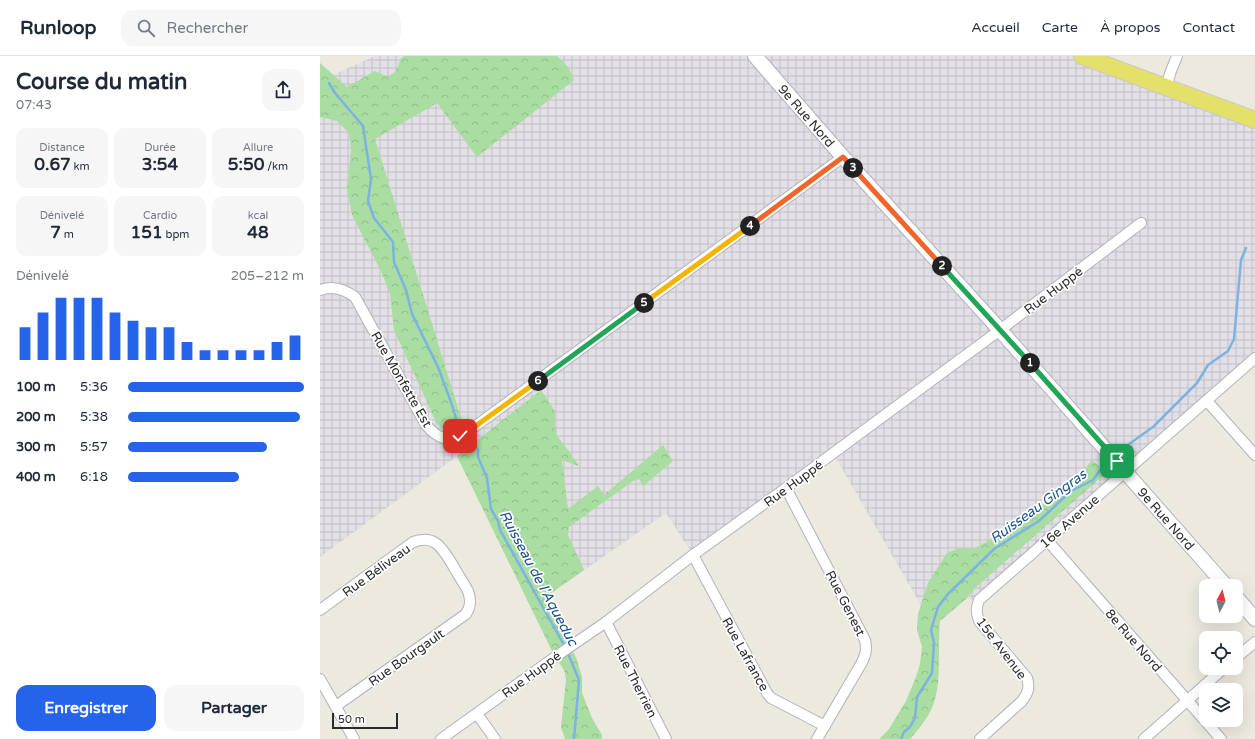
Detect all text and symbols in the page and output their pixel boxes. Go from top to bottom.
search box [121,10,401,46]
text: Runloop [20,17,97,39]
icon: search [135,17,157,39]
text: Rechercher [167,19,248,37]
text: Accueil [971,19,1020,36]
text: Carte [1042,19,1078,36]
text: À propos [1100,19,1161,36]
text: Contact [1183,19,1235,36]
text: Course du matin [16,69,187,95]
button: share [262,69,304,111]
street label: 9e Rue Nord [774,82,838,151]
text: 07:43 [16,97,52,113]
text: Distance [39,141,85,154]
text: Durée [144,141,176,154]
text: Allure [243,141,273,154]
text: 0.67 [34,154,71,175]
text: 3:54 [142,154,178,175]
text: 5:50 [228,154,264,175]
pin: 3 [843,158,863,178]
text: km [71,160,90,173]
text: /km [264,160,288,173]
text: 3 [850,161,856,174]
text: Dénivelé [40,209,84,222]
text: Cardio [143,209,177,222]
text: kcal [248,209,268,222]
pin: 4 [740,216,760,236]
text: 4 [747,219,753,232]
text: 7 [50,222,61,243]
text: 151 [131,222,163,243]
text: 48 [247,222,269,243]
text: m [61,228,74,241]
text: bpm [163,228,189,241]
pin: 2 [932,256,952,276]
text: 2 [939,259,945,272]
street label: Rue Huppé [1021,264,1086,318]
text: Dénivelé [16,268,69,284]
text: 205–212 m [231,268,304,284]
pin: 5 [634,293,654,313]
text: 5 [641,296,647,309]
street label: Rue Monfette Est [367,329,435,430]
pin: 1 [1020,353,1040,373]
text: 1 [1027,356,1033,369]
pin: 6 [528,371,548,391]
text: 6 [535,374,541,387]
text: 100 m [16,379,56,395]
text: 5:36 [80,379,108,395]
text: 200 m [16,409,56,425]
text: 5:38 [80,409,108,425]
pin [443,419,477,453]
icon: check [449,425,471,447]
text: 300 m [16,439,56,455]
text: 5:57 [80,439,108,455]
pin [1100,444,1134,478]
icon: arrive [1106,450,1128,472]
street label: Rue Huppé [761,457,826,511]
water label: Ruisseau Gingras [987,465,1091,547]
text: 400 m [16,469,56,485]
text: 6:18 [80,469,108,485]
street label: 9e Rue Nord [1134,485,1197,554]
street label: 16e Avenue [1037,492,1103,552]
water label: Ruisseau de l'Aqueduc [496,508,582,650]
street label: Rue Béliveau [340,541,414,601]
street label: Rue Genest [822,568,868,639]
north arrow [1199,579,1243,623]
map controls [1199,579,1243,727]
street label: 8e Rue Nord [1102,606,1165,675]
street label: 15e Avenue [973,614,1030,683]
street label: Rue Lafrance [718,615,772,694]
street label: Rue Bourgault [366,626,448,690]
button: locate [1199,631,1243,675]
street label: Rue Therrien [610,642,660,721]
street label: Rue Huppé [499,648,564,702]
button: layers [1199,683,1243,727]
button: Enregistrer [16,685,156,731]
button: Partager [164,685,304,731]
scale bar [332,711,398,730]
text: 50 m [338,713,365,726]

